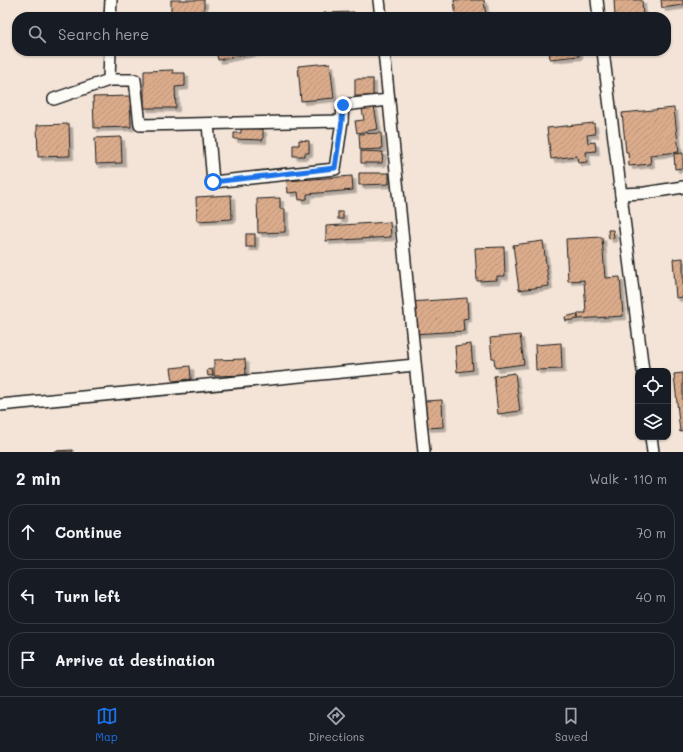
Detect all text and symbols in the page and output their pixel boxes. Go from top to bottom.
search box [12,12,671,56]
icon: search [26,23,48,45]
text: Search here [58,24,149,44]
route end [334,96,352,114]
route start [204,173,222,191]
map controls [635,368,671,440]
button: locate [635,368,671,404]
button: layers [635,404,671,440]
text: 2 min [16,467,61,489]
text: Walk · 110 m [589,470,667,487]
icon: ahead [17,521,39,543]
text: Continue [55,522,122,542]
text: 70 m [636,524,666,541]
icon: left [17,585,39,607]
text: Turn left [55,586,120,606]
text: 40 m [636,588,666,605]
icon: arrive [17,649,39,671]
text: Arrive at destination [55,650,215,670]
tab: Map [95,705,118,744]
tab: Directions [308,705,364,744]
tab: Saved [555,705,588,744]

